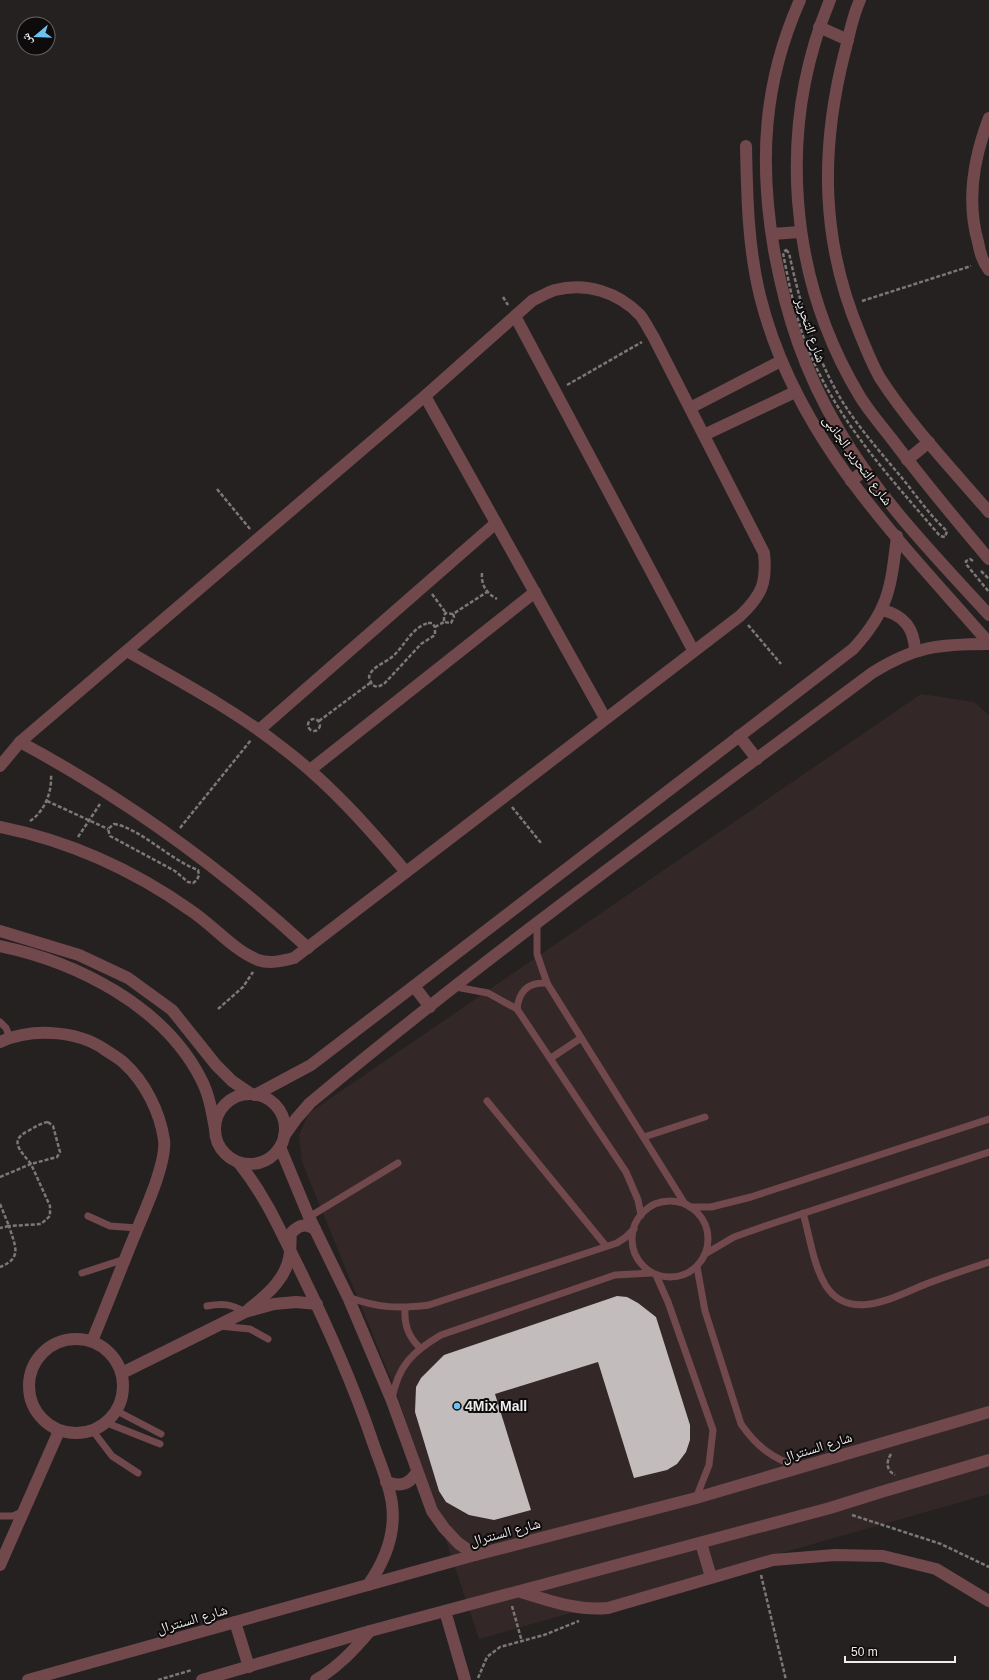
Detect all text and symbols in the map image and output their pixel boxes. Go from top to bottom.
north arrow [16,16,56,56]
text: ش [19,31,36,47]
street label: شارع التحرير [790,295,830,365]
street label: شارع التحرير الجانبى [818,412,896,510]
place label: 4Mix Mall [465,1398,527,1414]
marker: 4Mix Mall [452,1401,462,1411]
street label: شارع السنترال [780,1429,855,1467]
street label: شارع السنترال [468,1515,543,1551]
street label: شارع السنترال [155,1601,230,1639]
scale bar [845,1638,955,1664]
text: 50 m [851,1645,878,1659]

